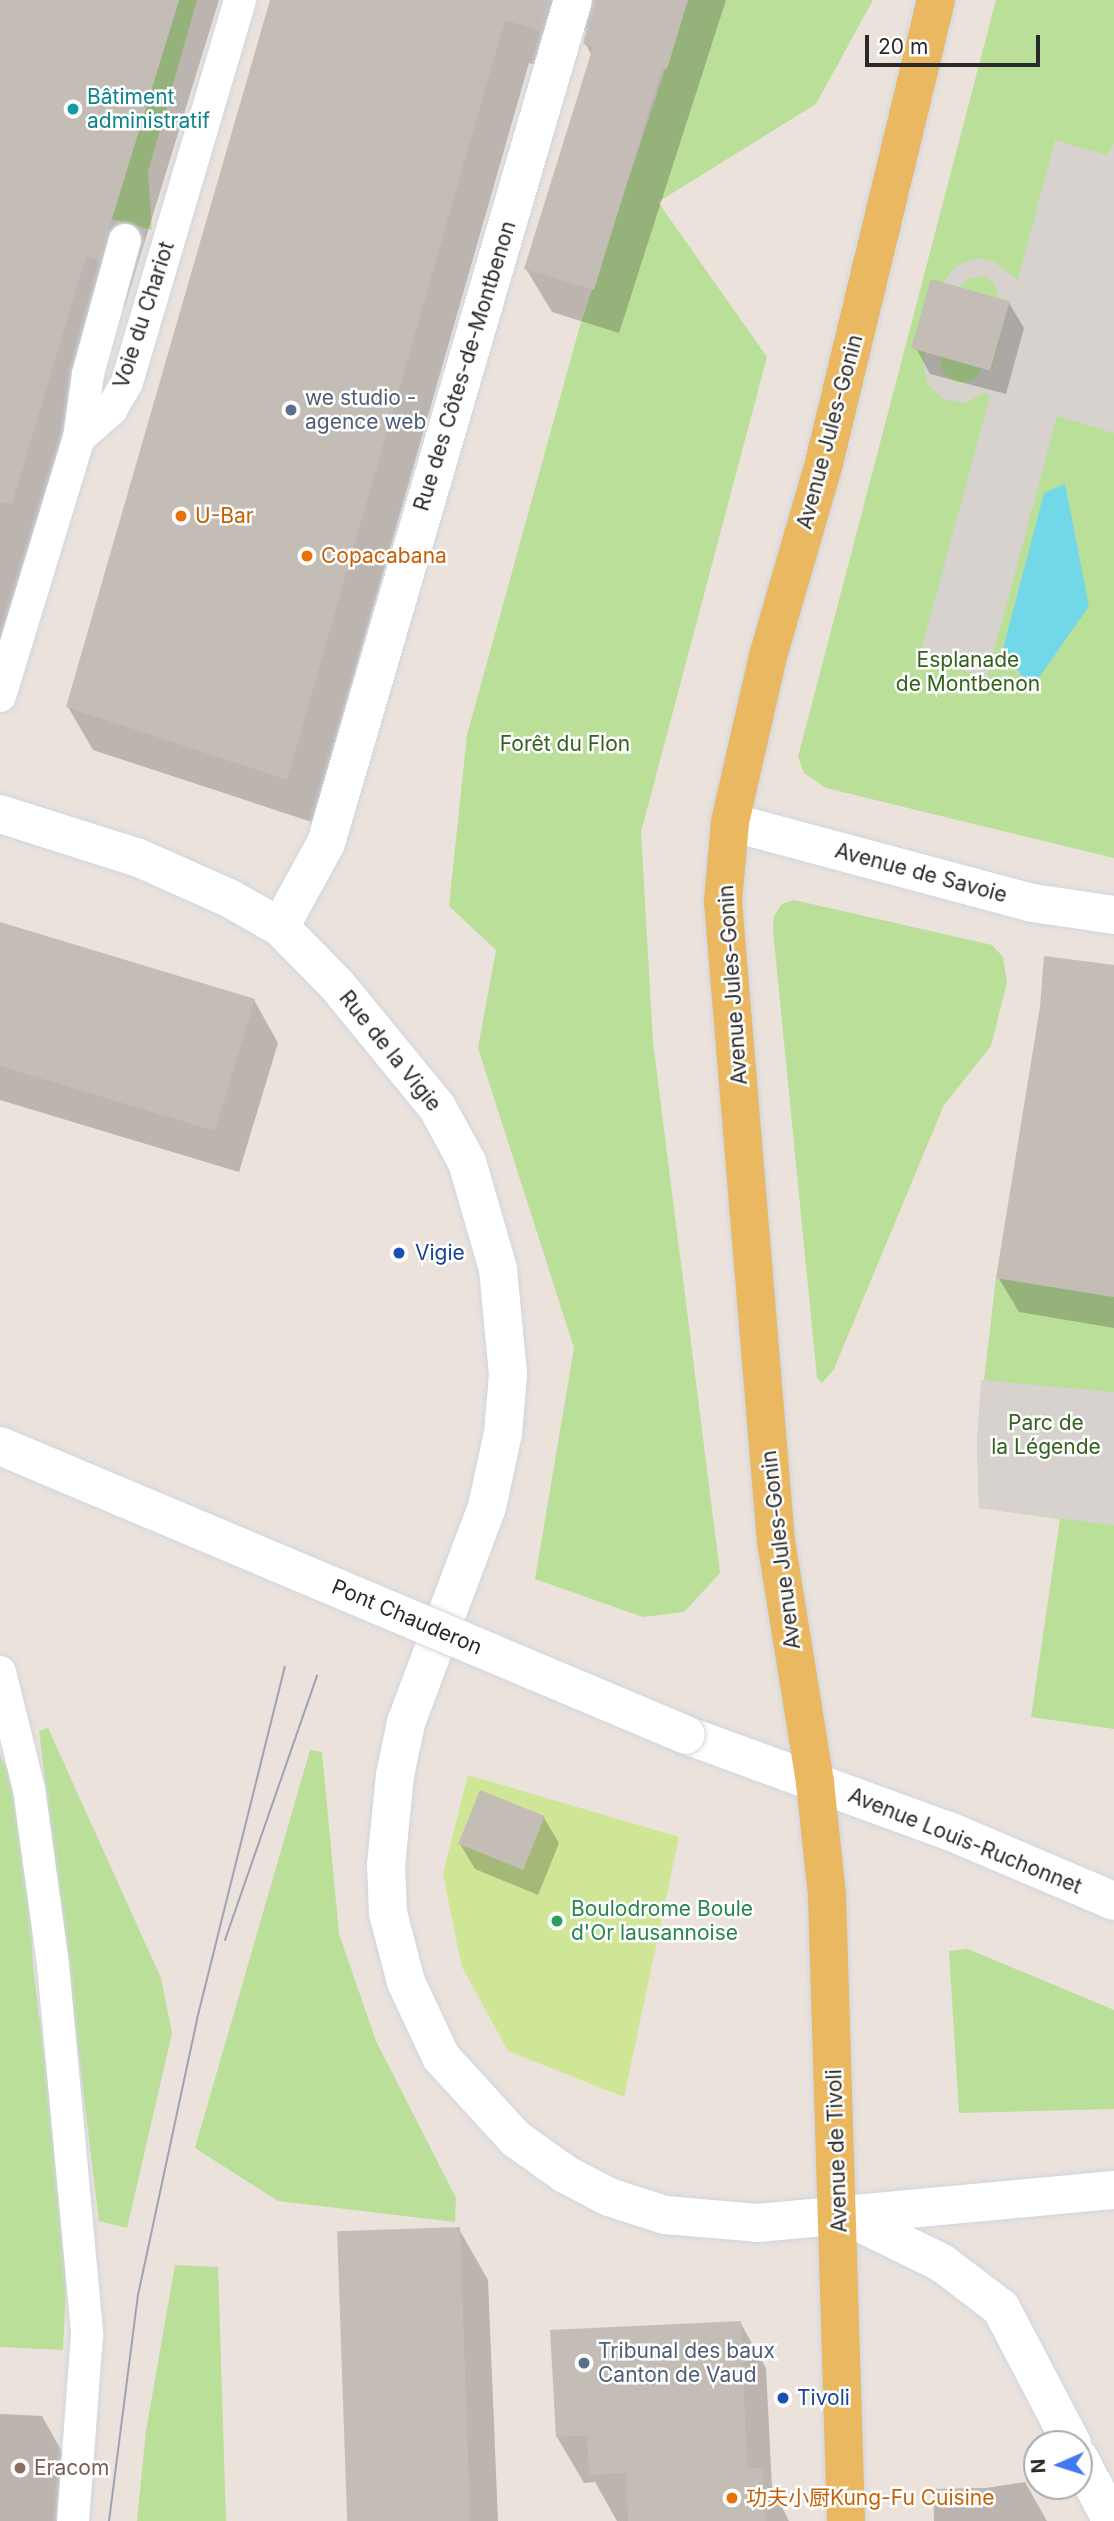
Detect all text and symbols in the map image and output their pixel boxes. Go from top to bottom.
scale bar [869,21,1044,65]
text: 20 m [878,34,928,59]
place label: Bâtiment administratif [87,84,210,134]
marker: Bâtiment administratif [65,101,81,117]
street label: Rue des Côtes-de-Montbenon [409,218,521,514]
street label: Voie du Chariot [108,238,180,392]
street label: Avenue Jules-Gonin [792,332,868,532]
place label: we studio - agence web [305,385,426,435]
marker: we studio - agence web [283,402,299,418]
place label: U-Bar [195,503,254,529]
marker: U-Bar [173,508,189,524]
place label: Copacabana [321,543,447,569]
marker: Copacabana [299,548,315,564]
park label: Esplanade de Montbenon [896,647,1040,697]
park label: Forêt du Flon [500,731,630,757]
street label: Avenue de Savoie [832,838,1010,908]
street label: Avenue Jules-Gonin [713,884,753,1086]
street label: Rue de la Vigie [334,986,446,1116]
place label: Vigie [415,1240,465,1266]
marker: Vigie [389,1243,409,1263]
park label: Parc de la Légende [991,1410,1101,1460]
street label: Avenue Jules-Gonin [756,1449,806,1651]
street label: Pont Chauderon [328,1574,486,1660]
street label: Avenue Louis-Ruchonnet [845,1783,1085,1899]
place label: Boulodrome Boule d'Or lausannoise [571,1896,753,1946]
marker: Boulodrome Boule d'Or lausannoise [549,1913,565,1929]
street label: Avenue de Tivoli [822,2069,852,2233]
place label: Tribunal des baux Canton de Vaud [598,2338,775,2388]
marker: Tribunal des baux Canton de Vaud [576,2355,592,2371]
place label: Tivoli [797,2385,850,2411]
marker: Tivoli [775,2390,791,2406]
north arrow [1023,2430,1093,2500]
place label: Eracom [34,2455,109,2481]
text: N [1027,2458,1050,2474]
marker: Eracom [12,2460,28,2476]
place label: 功夫小厨Kung-Fu Cuisine [746,2485,994,2511]
marker: 功夫小厨Kung-Fu Cuisine [724,2490,740,2506]

